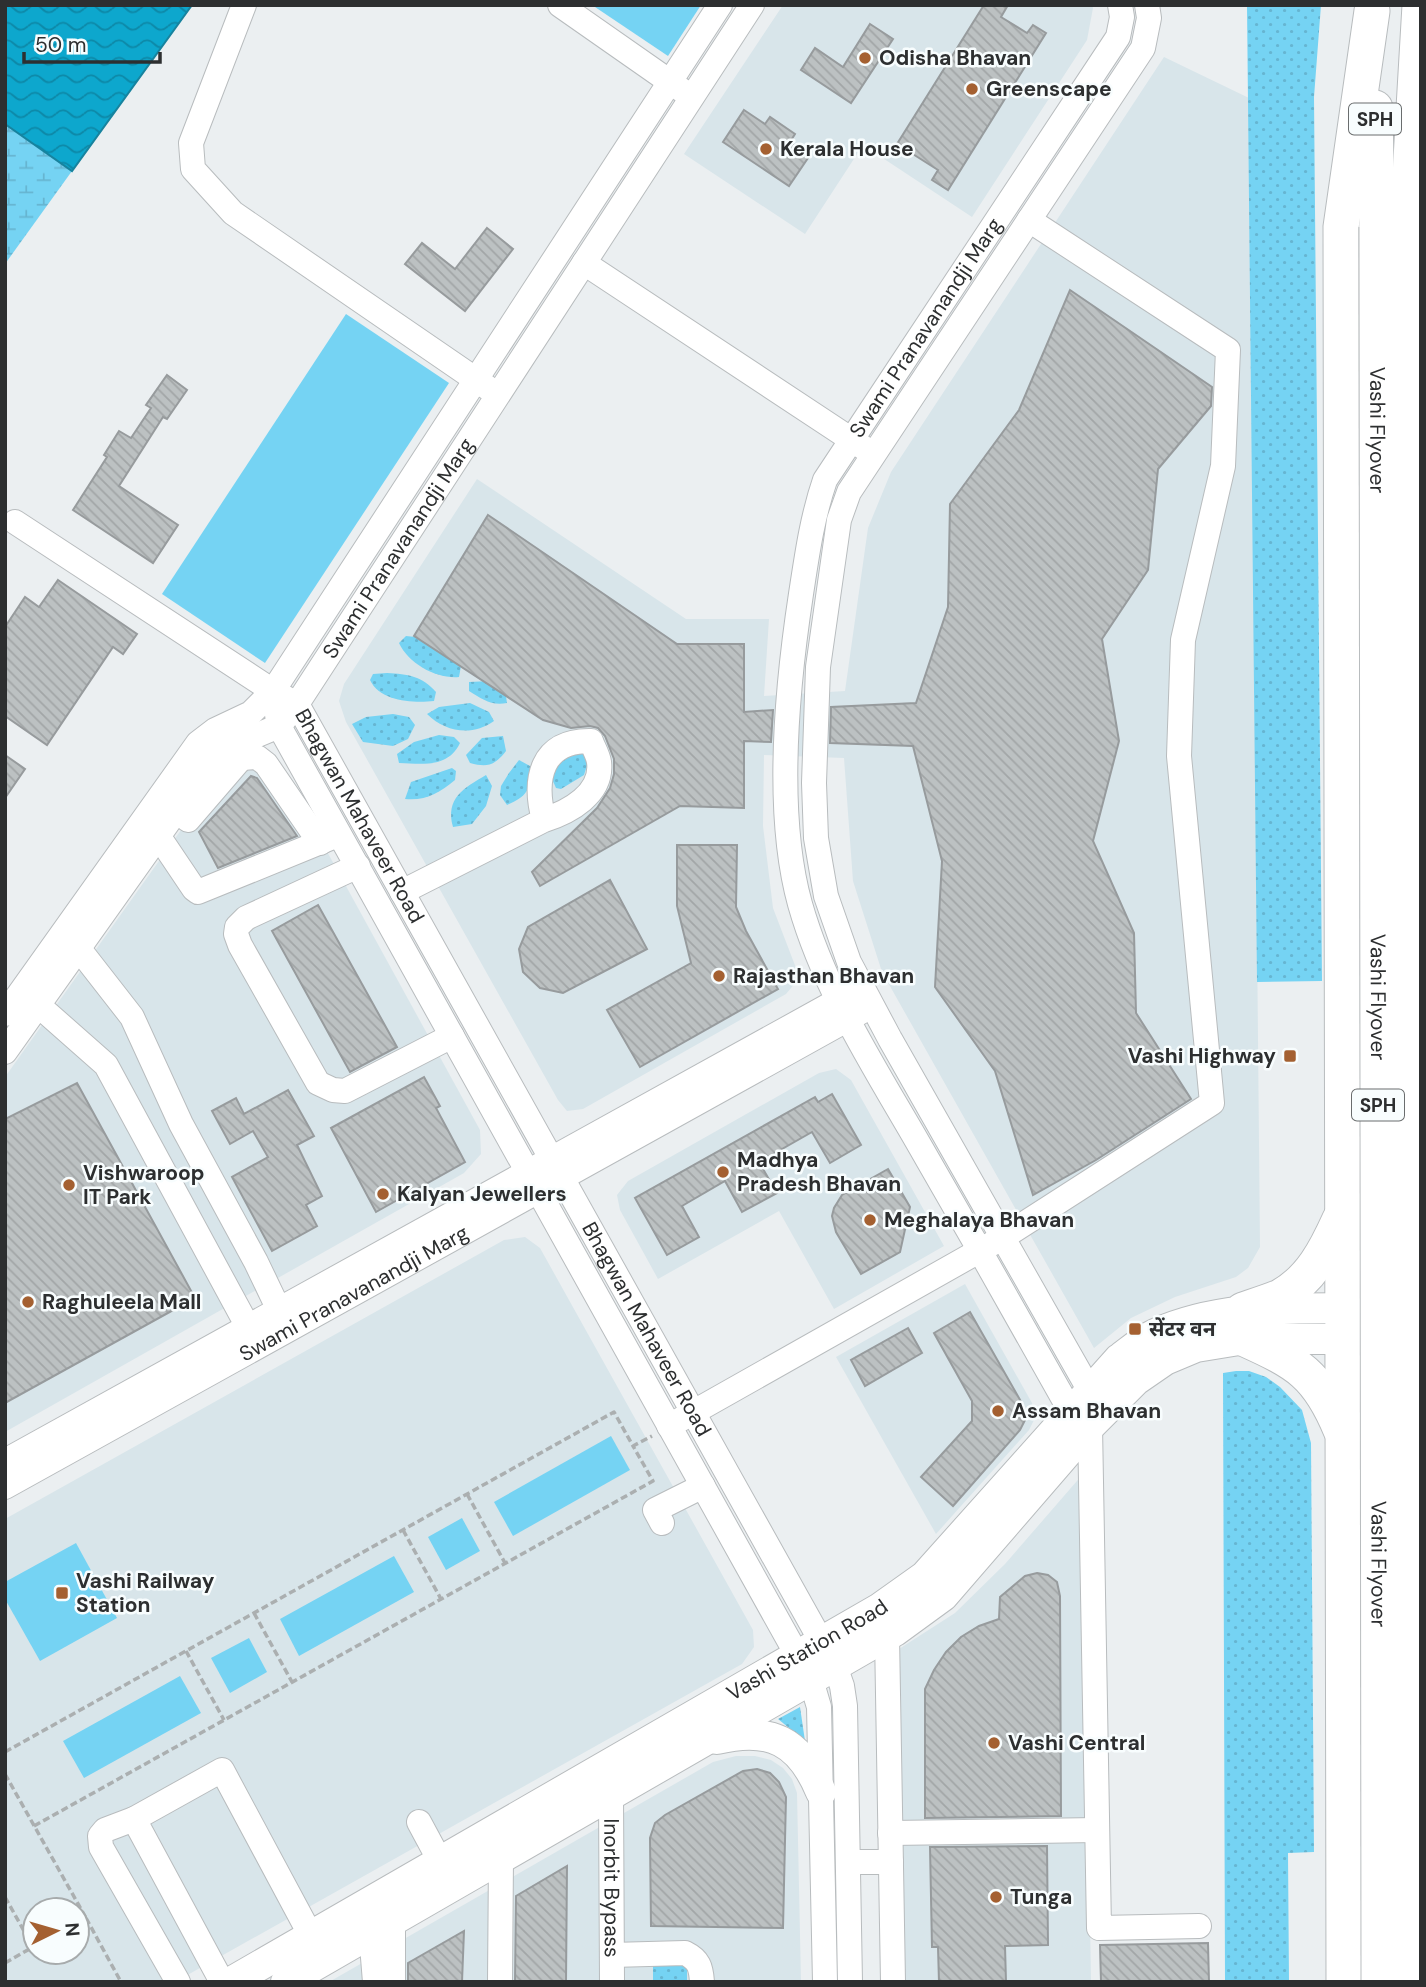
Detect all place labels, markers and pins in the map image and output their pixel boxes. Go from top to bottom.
place label: Odisha Bhavan [879,44,1031,72]
marker: Odisha Bhavan [857,50,873,66]
place label: Greenscape [986,75,1112,103]
marker: Greenscape [964,81,980,97]
place label: Kerala House [780,135,914,163]
marker: Kerala House [758,141,774,157]
place label: Rajasthan Bhavan [733,962,914,990]
marker: Rajasthan Bhavan [711,968,727,984]
place label: Vashi Highway [1128,1042,1276,1070]
marker: Vashi Highway [1282,1048,1298,1064]
place label: Madhya Pradesh Bhavan [737,1146,901,1198]
place label: Vishwaroop IT Park [83,1159,205,1211]
marker: Madhya Pradesh Bhavan [715,1164,731,1180]
marker: Vishwaroop IT Park [61,1177,77,1193]
place label: Kalyan Jewellers [397,1180,567,1208]
marker: Kalyan Jewellers [375,1186,391,1202]
place label: Meghalaya Bhavan [884,1206,1074,1234]
marker: Meghalaya Bhavan [862,1212,878,1228]
place label: Raghuleela Mall [42,1288,201,1316]
marker: Raghuleela Mall [20,1294,36,1310]
place label: सेंटर वन [1149,1315,1217,1343]
marker: सेंटर वन [1127,1321,1143,1337]
place label: Assam Bhavan [1012,1397,1161,1425]
marker: Assam Bhavan [990,1403,1006,1419]
place label: Vashi Railway Station [76,1567,215,1619]
marker: Vashi Railway Station [54,1585,70,1601]
place label: Vashi Central [1008,1729,1145,1757]
marker: Vashi Central [986,1735,1002,1751]
place label: Tunga [1010,1883,1072,1911]
marker: Tunga [988,1889,1004,1905]

